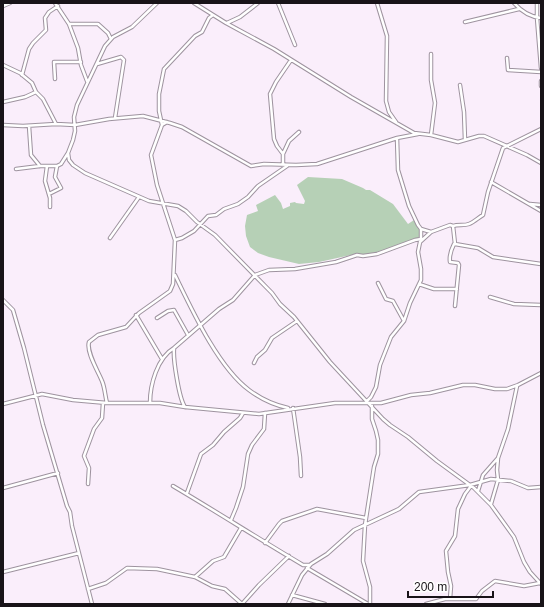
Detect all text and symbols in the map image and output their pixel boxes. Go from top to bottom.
scale bar [408,573,493,599]
text: 200 m [414,580,447,594]

